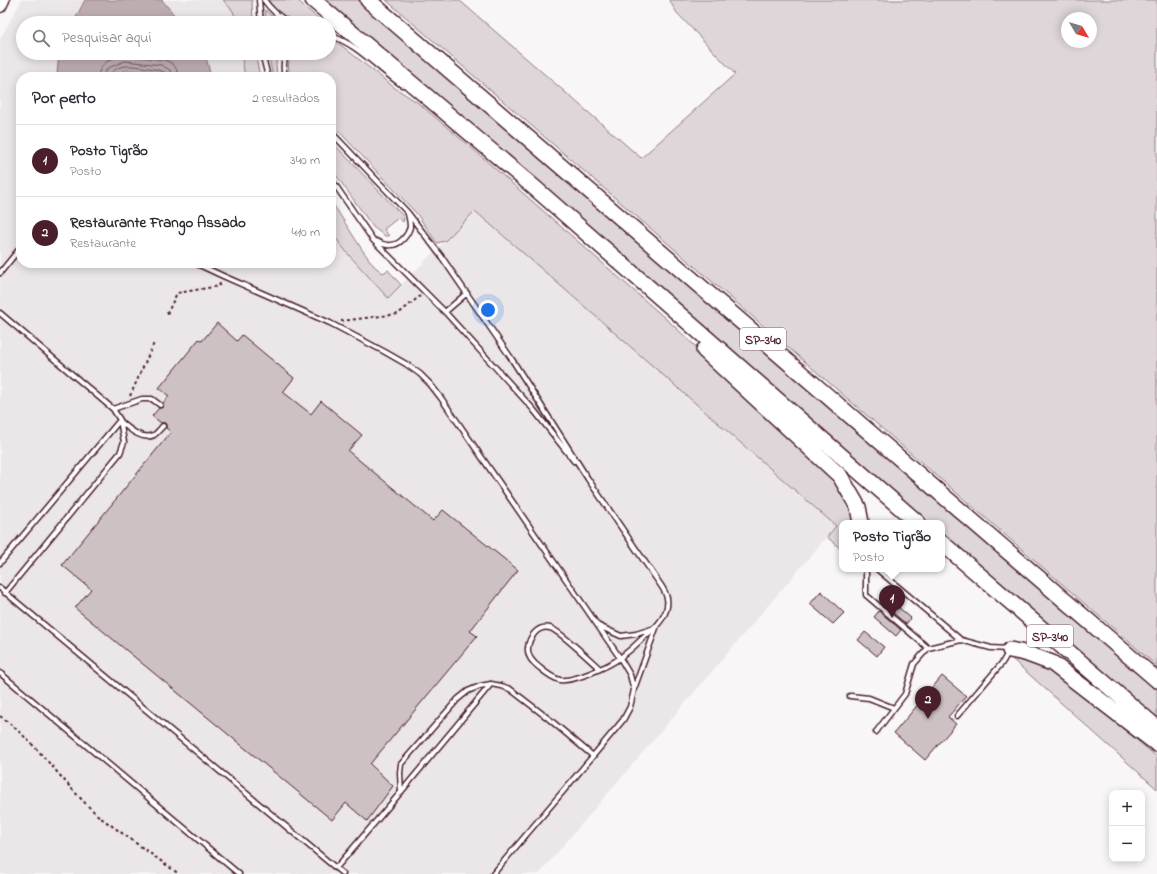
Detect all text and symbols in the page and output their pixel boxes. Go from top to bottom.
north arrow [1061,12,1097,48]
search box [16,16,336,60]
icon: search [30,27,52,49]
text: Pesquisar aqui [62,27,151,49]
text: Por perto [32,86,96,111]
text: 2 resultados [252,89,320,108]
text: Posto Tigrão [70,140,148,162]
text: 1 [43,151,47,170]
text: 340 m [290,151,320,170]
text: Posto [70,162,101,181]
text: Restaurante Frango Assado [70,212,246,234]
text: 2 [42,223,48,242]
text: 410 m [292,223,320,242]
text: Restaurante [70,234,136,253]
your location [478,300,498,320]
road number: SP-340 [740,328,786,350]
popup [839,520,945,572]
text: Posto Tigrão [853,526,931,548]
text: Posto [853,548,884,567]
pin: 1 [879,585,905,618]
road number: SP-340 [1027,625,1073,647]
pin: 2 [915,686,941,719]
map controls [1109,790,1145,862]
button: + [1109,790,1145,826]
button: − [1109,826,1145,862]

